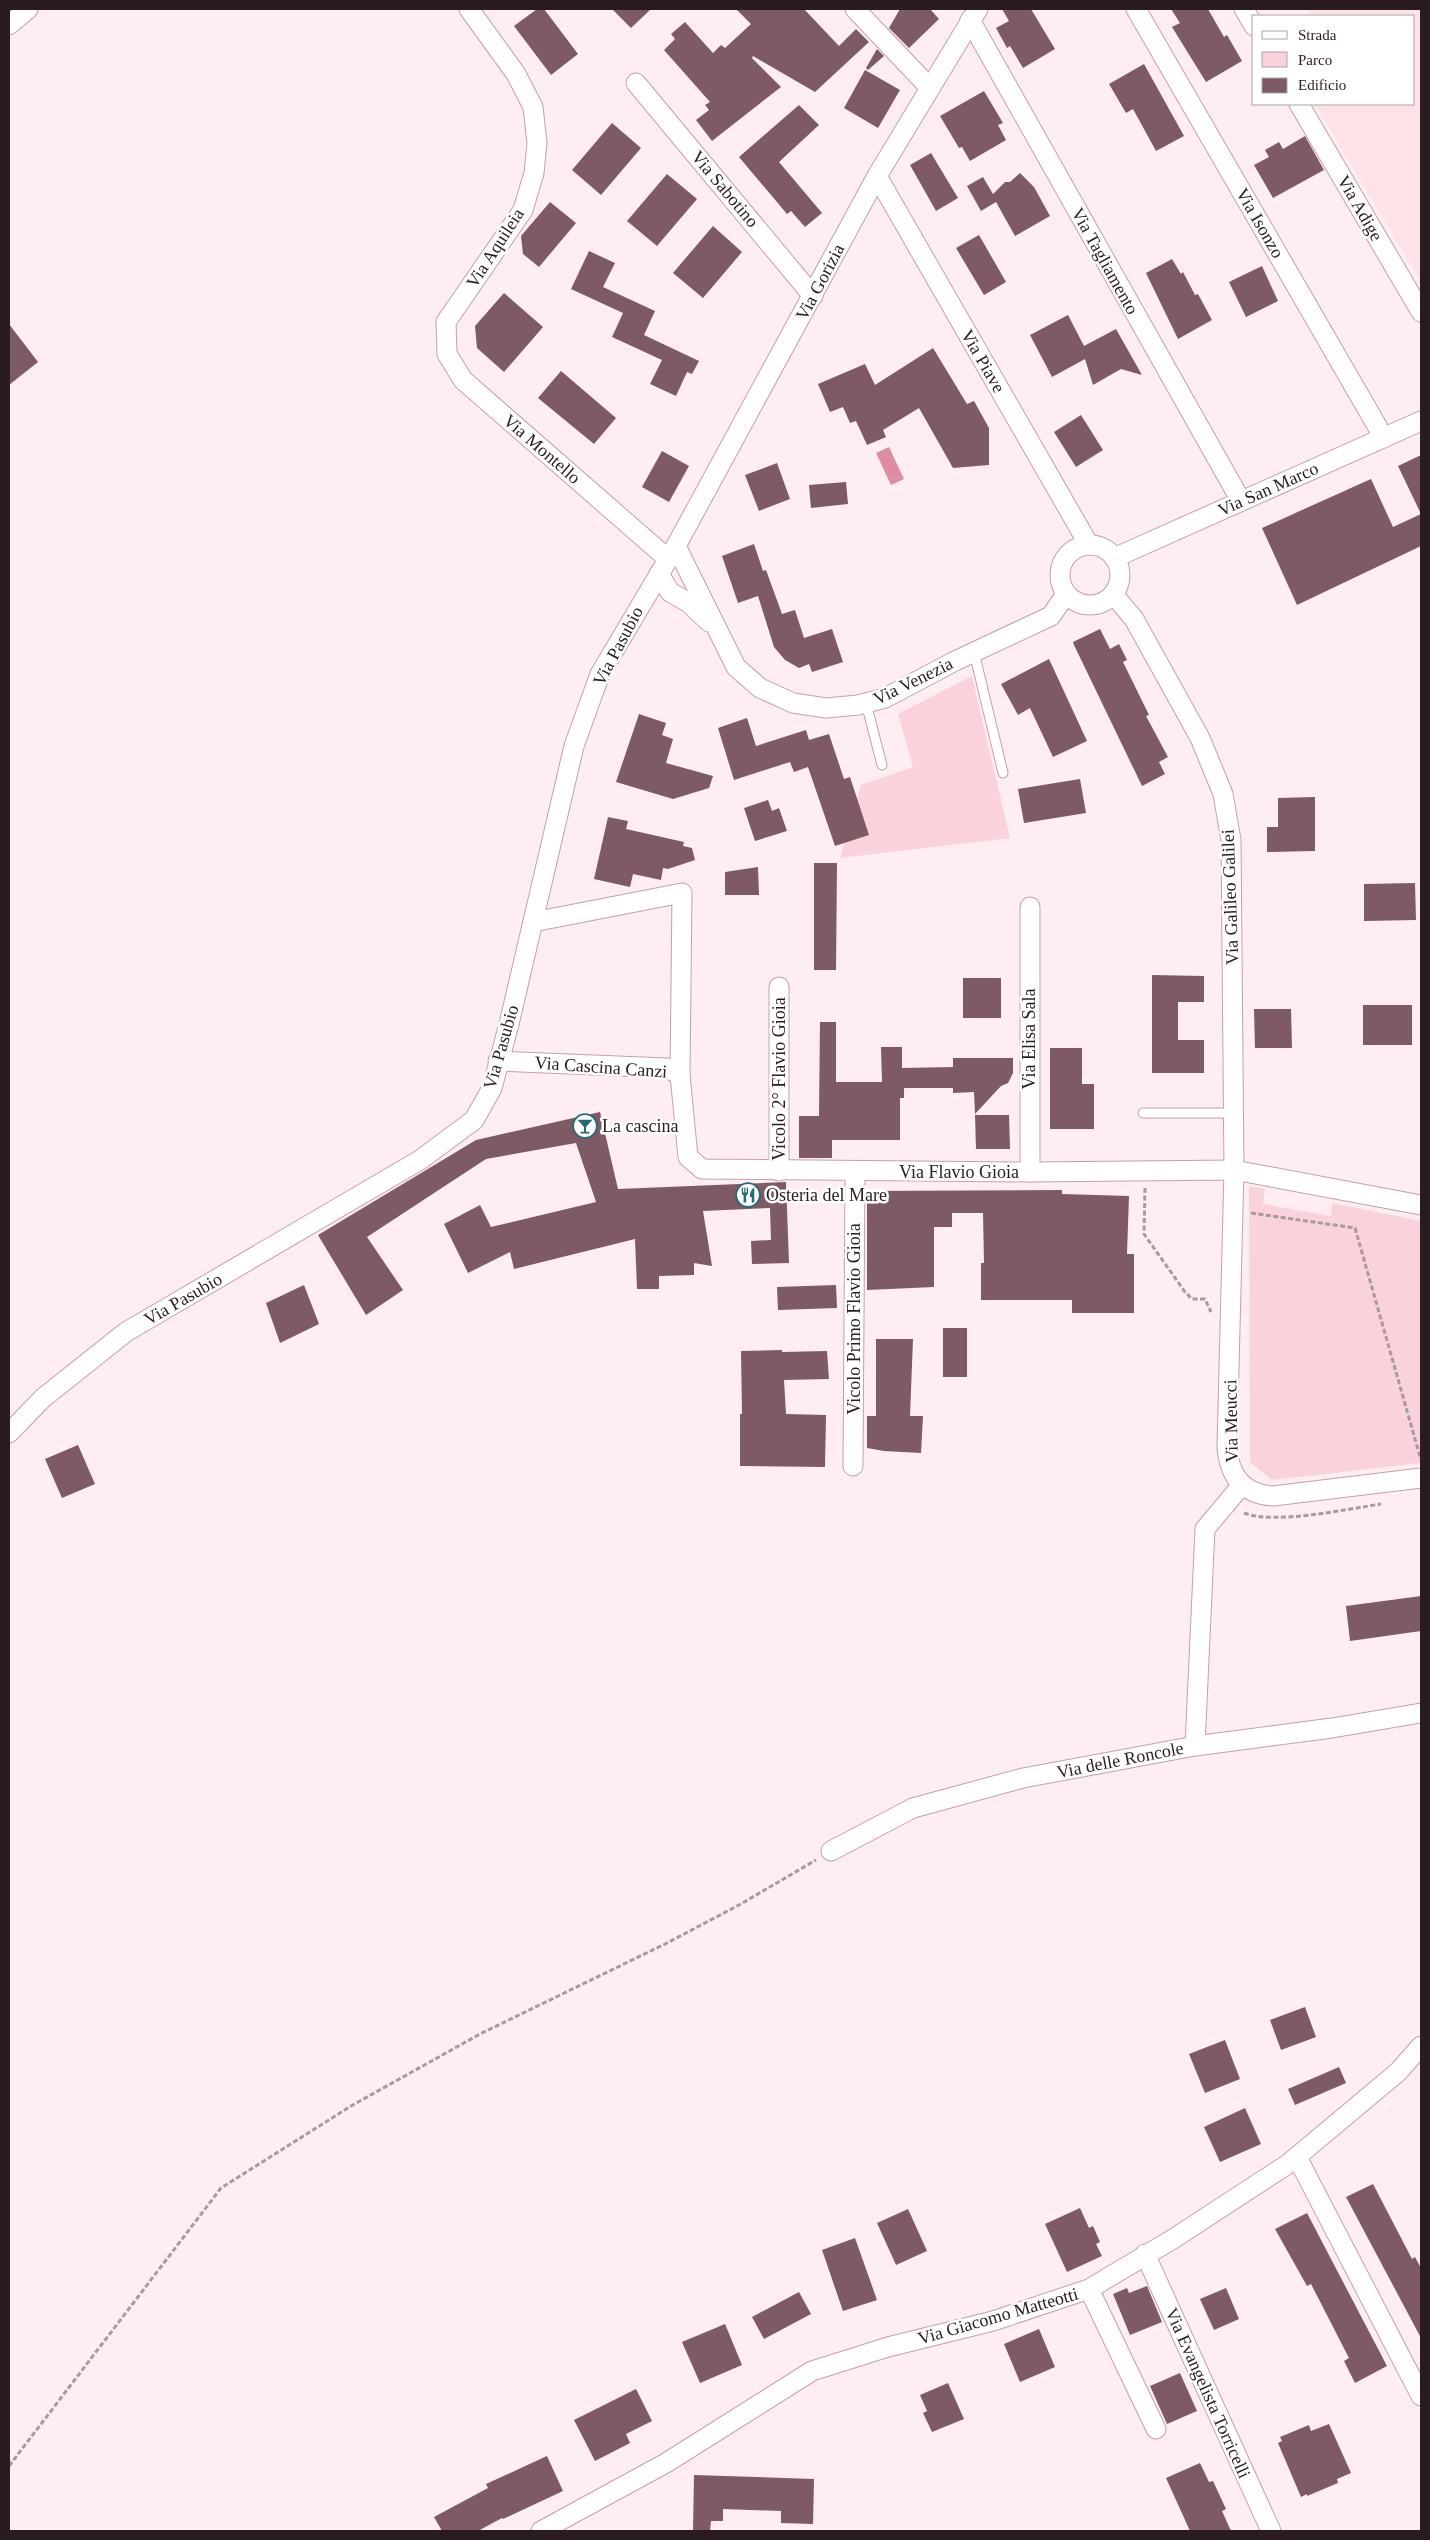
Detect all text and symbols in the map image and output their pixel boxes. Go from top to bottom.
legend [1252,15,1415,105]
text: Strada [1298,27,1337,43]
text: Parco [1298,52,1332,68]
text: Edificio [1298,77,1346,93]
street label: Via Sabotino [687,147,763,231]
street label: Via Adige [1333,172,1387,244]
street label: Via Isonzo [1232,184,1288,262]
street label: Via Tagliamento [1067,204,1143,318]
street label: Via Aquileia [462,205,528,291]
street label: Via Gorizia [792,240,848,324]
street label: Via Piave [957,326,1009,396]
street label: Via Montello [499,410,585,488]
street label: Via San Marco [1215,458,1321,520]
street label: Via Pasubio [589,603,647,689]
street label: Via Venezia [870,653,956,709]
street label: Via Galileo Galilei [1218,829,1242,965]
street label: Via Elisa Sala [1019,989,1039,1089]
street label: Vicolo 2° Flavio Gioia [769,997,789,1161]
street label: Via Pasubio [479,1003,523,1091]
street label: Via Cascina Canzi [534,1052,668,1082]
bar icon: La cascina [572,1113,598,1139]
place label: La cascina [602,1116,678,1136]
street label: Via Flavio Gioia [899,1162,1019,1182]
restaurant icon: Osteria del Mare [735,1182,761,1208]
place label: Osteria del Mare [766,1185,887,1205]
street label: Vicolo Primo Flavio Gioia [844,1223,864,1415]
street label: Via Pasubio [141,1269,225,1329]
street label: Via Meucci [1220,1379,1242,1463]
street label: Via delle Roncole [1055,1738,1185,1782]
street label: Via Giacomo Matteotti [916,2284,1080,2348]
street label: Via Evangelista Torricelli [1161,2305,1255,2481]

